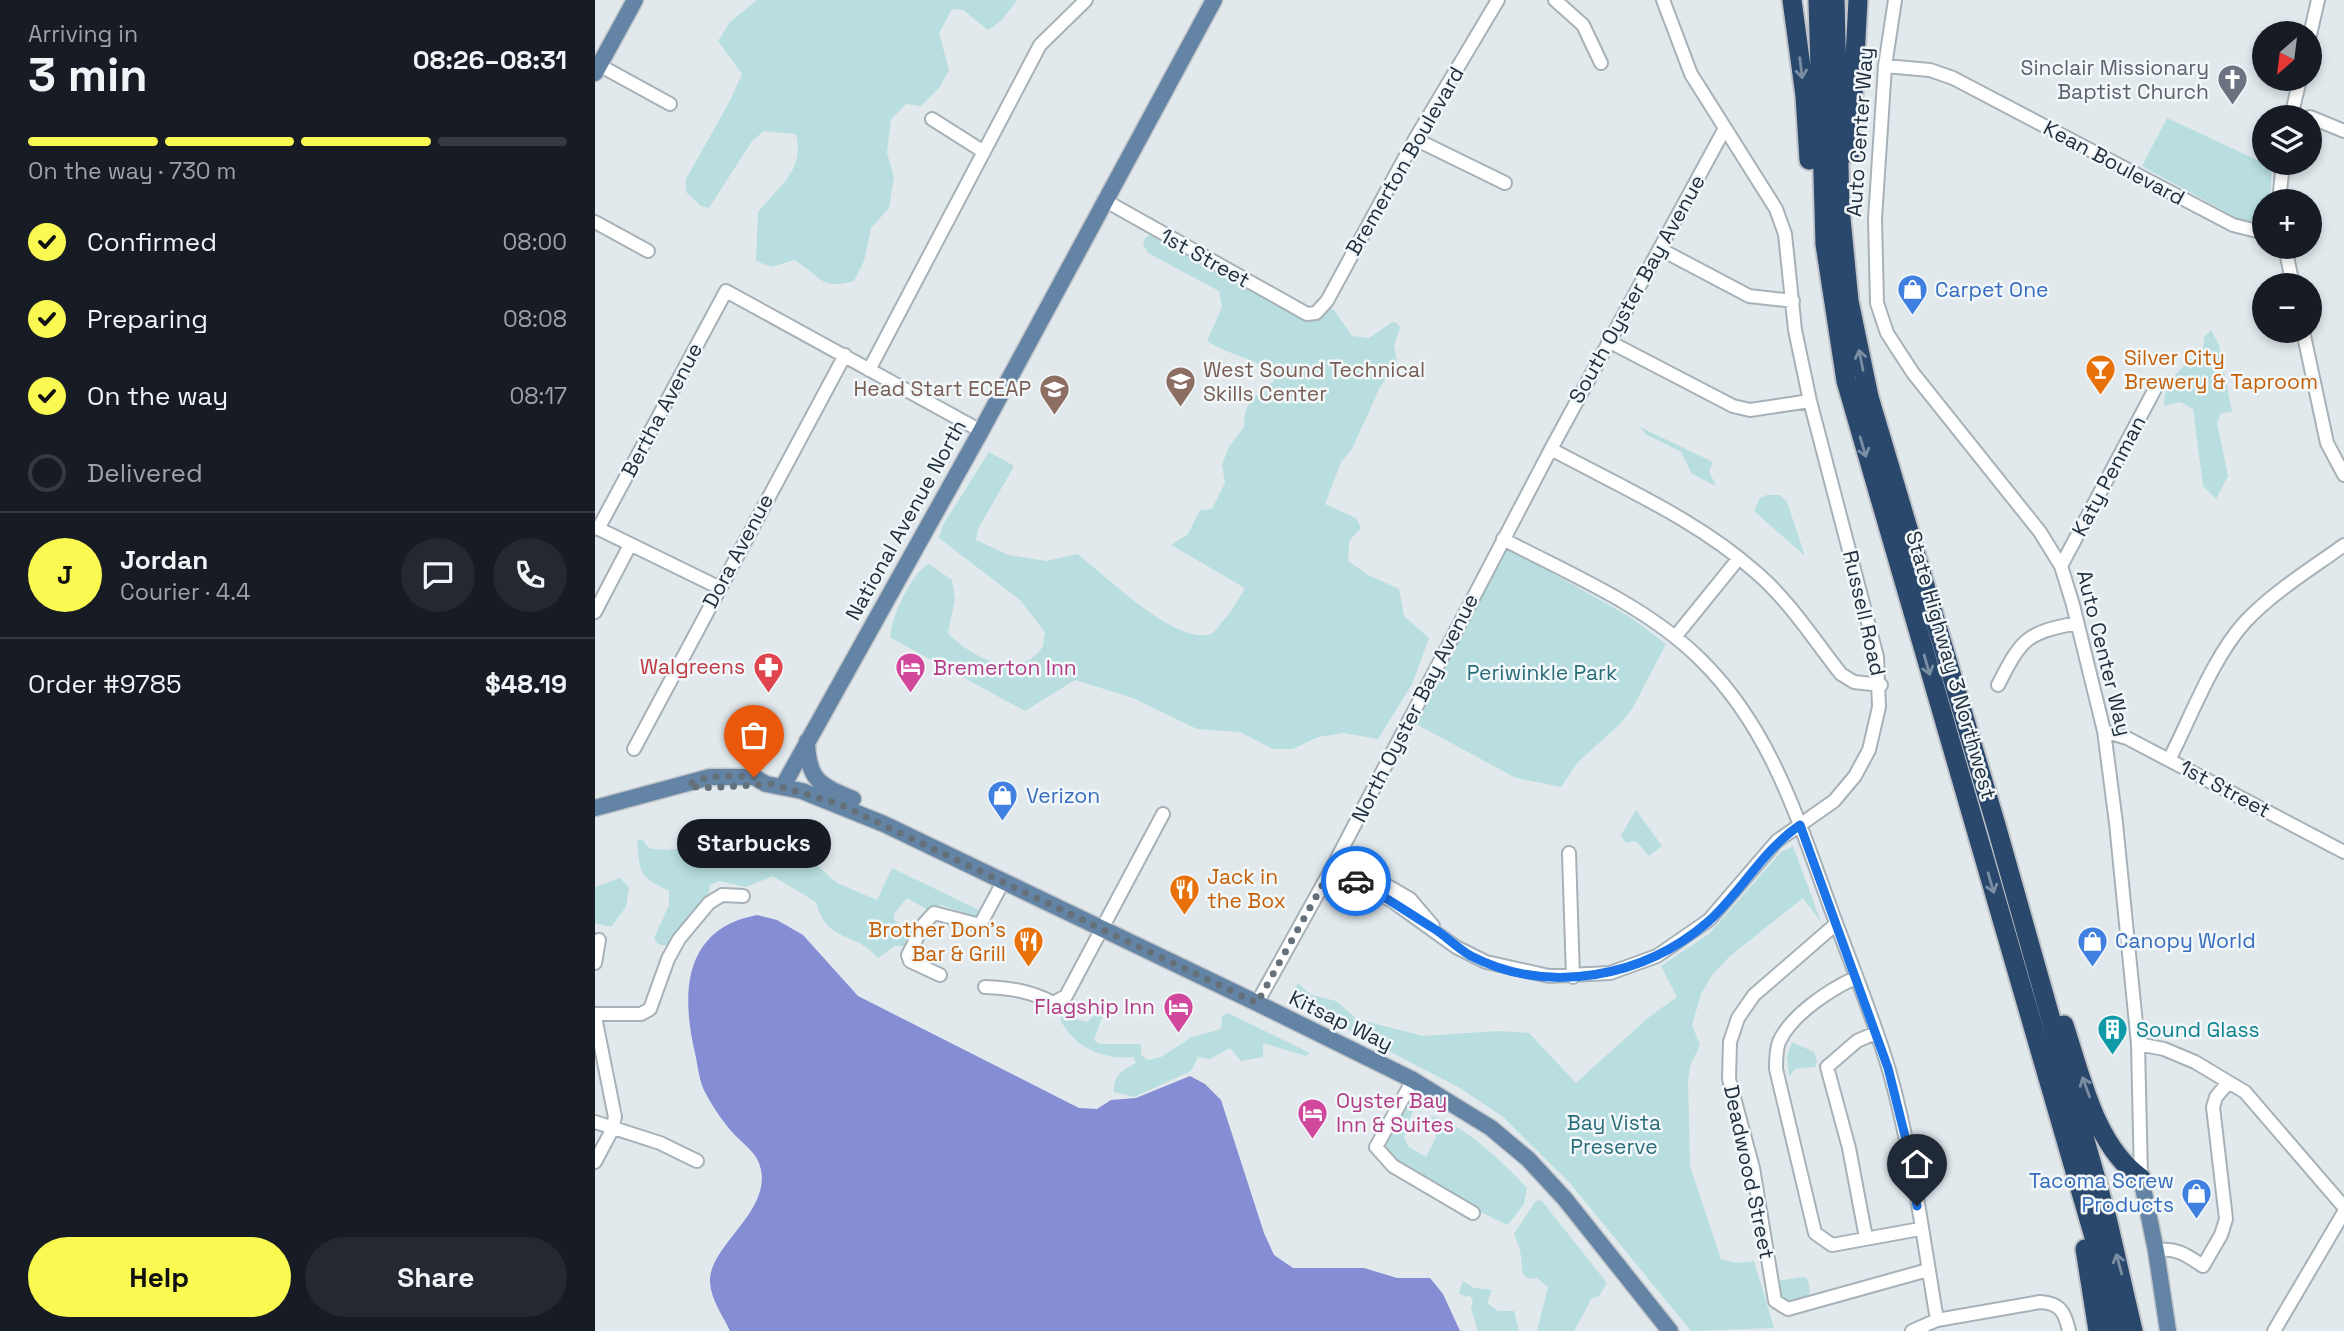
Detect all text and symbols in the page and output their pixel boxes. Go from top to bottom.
text: Arriving in [28,19,138,49]
north arrow [2252,21,2322,91]
map controls [2252,21,2322,343]
text: 08:26–08:31 [413,43,567,77]
text: 3 min [28,46,148,104]
street label: Auto Center Way [1840,46,1879,218]
place label: Sinclair Missionary Baptist Church [2021,54,2209,105]
one-way arrow [1795,56,1808,78]
street label: Bremerton Boulevard [1339,61,1470,260]
church icon: Sinclair Missionary Baptist Church [2215,63,2249,107]
button: layers [2252,105,2322,175]
street label: Kean Boulevard [2039,114,2190,211]
text: On the way · 730 m [28,156,236,186]
street label: South Oyster Bay Avenue [1562,170,1711,408]
button: + [2252,189,2322,259]
street label: 1st Street [1155,222,1255,293]
icon: check [28,223,66,261]
text: Confirmed [87,225,217,259]
text: 08:00 [503,227,567,257]
shop icon: Carpet One [1895,273,1929,317]
button: − [2252,273,2322,343]
place label: Carpet One [1935,276,2048,303]
icon: check [28,300,66,338]
text: Preparing [87,302,208,336]
text: 08:08 [503,304,567,334]
street label: Bertha Avenue [615,338,708,481]
place label: Silver City Brewery & Taproom [2124,344,2318,395]
one-way arrow [1853,349,1867,372]
bar icon: Silver City Brewery & Taproom [2084,353,2118,397]
place label: West Sound Technical Skills Center [1203,356,1425,407]
school or university icon: West Sound Technical Skills Center [1163,365,1197,409]
school or university icon: Head Start ECEAP [1037,372,1071,416]
place label: Head Start ECEAP [854,375,1031,402]
icon: check [28,377,66,415]
text: On the way [87,379,228,413]
text: 08:17 [510,381,567,411]
street label: Katy Penman [2065,411,2152,541]
street label: National Avenue North [839,415,972,625]
one-way arrow [1857,435,1870,458]
text: Delivered [87,456,203,490]
street label: Dora Avenue [696,489,779,613]
street label: State Highway 3 Northwest [1900,528,2003,802]
button: chat [401,538,475,612]
button: phone [493,538,567,612]
text: Jordan [120,543,208,577]
street label: Russell Road [1837,548,1892,678]
text: J [57,558,73,592]
street label: Auto Center Way [2071,567,2138,739]
text: Courier · 4.4 [120,577,250,607]
street label: North Oyster Bay Avenue [1345,589,1484,827]
pharmacy icon: Walgreens [751,650,785,694]
hotel icon: Bremerton Inn [893,651,927,695]
place label: Walgreens [640,653,745,680]
place label: Bremerton Inn [933,654,1077,681]
one-way arrow [1922,654,1935,676]
park label: Periwinkle Park [1467,659,1617,686]
text: Order #9785 [28,667,181,701]
text: $48.19 [485,667,567,701]
pin [724,705,784,777]
icon: bag [735,716,773,754]
street label: 1st Street [2175,753,2275,824]
shop icon: Verizon [986,779,1020,823]
place label: Verizon [1026,782,1100,809]
callout: Starbucks [677,819,831,868]
text: Starbucks [697,828,811,858]
courier [1321,846,1391,916]
icon: car [1337,862,1375,900]
place label: Jack in the Box [1207,863,1286,914]
restaurant icon: Jack in the Box [1167,872,1201,916]
one-way arrow [1986,872,1999,894]
place label: Brother Don's Bar & Grill [868,916,1006,967]
shop icon: Canopy World [2075,924,2109,968]
restaurant icon: Brother Don's Bar & Grill [1012,925,1046,969]
place label: Canopy World [2115,927,2256,954]
street label: Kitsap Way [1285,984,1398,1057]
hotel icon: Flagship Inn [1161,990,1195,1034]
place label: Flagship Inn [1034,993,1155,1020]
building icon: Sound Glass [2096,1013,2130,1057]
place label: Sound Glass [2136,1016,2260,1043]
one-way arrow [2078,1077,2091,1099]
street label: Deadwood Street [1718,1082,1781,1261]
place label: Oyster Bay Inn & Suites [1336,1087,1454,1138]
hotel icon: Oyster Bay Inn & Suites [1296,1096,1330,1140]
park label: Bay Vista Preserve [1567,1109,1661,1160]
pin [1887,1134,1947,1206]
icon: home [1898,1145,1936,1183]
place label: Tacoma Screw Products [2029,1167,2174,1218]
shop icon: Tacoma Screw Products [2180,1176,2214,1220]
button: Help [28,1237,291,1317]
button: Share [305,1237,567,1317]
one-way arrow [2112,1253,2125,1275]

